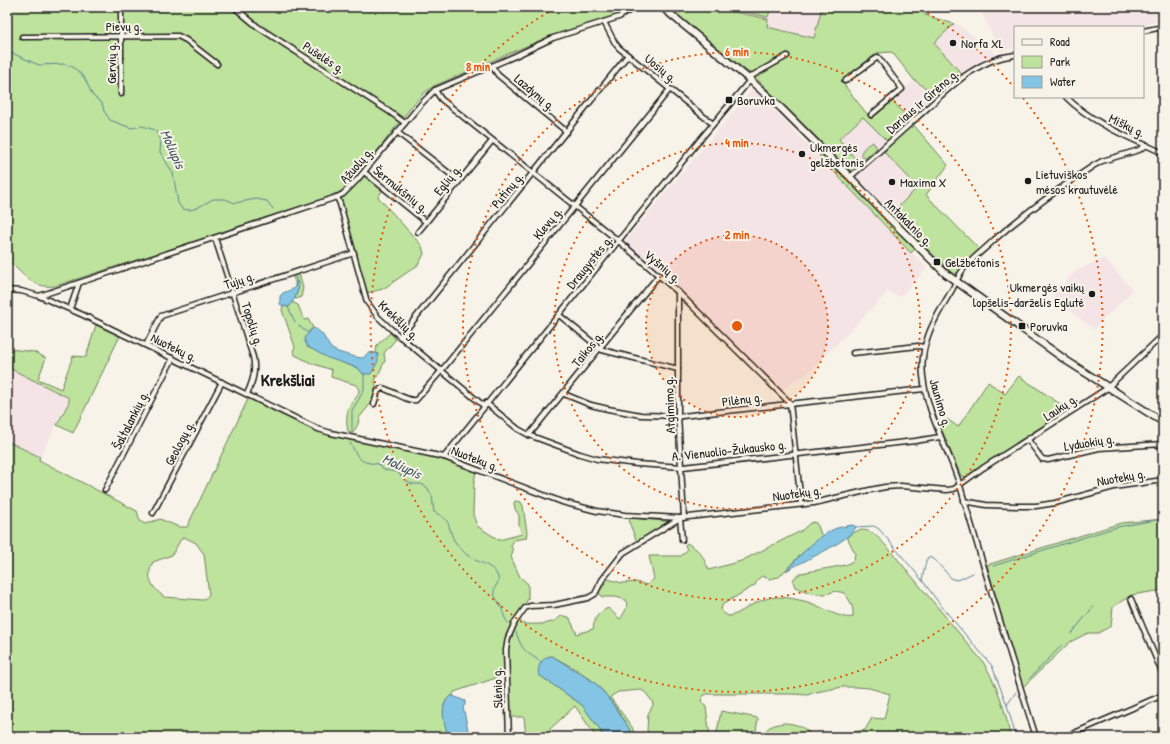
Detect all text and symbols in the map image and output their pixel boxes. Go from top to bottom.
street label: Pievų g. [106,17,142,35]
legend [1014,26,1144,98]
text: Road [1050,33,1070,50]
place label: Norfa XL [961,34,1004,52]
street label: Pušelės g. [299,37,349,77]
marker: Norfa XL [948,38,958,48]
street label: Gervių g. [102,42,120,84]
text: 6 min [725,43,749,60]
street label: Uosių g. [641,49,681,87]
text: Park [1050,53,1070,70]
text: 8 min [466,58,491,75]
street label: Dariaus ir Girėno g. [882,64,962,137]
street label: Lazdynų g. [511,69,560,115]
text: Water [1050,73,1076,90]
place label: Boruvka [737,91,775,109]
marker: Boruvka [724,95,734,105]
street label: Miškų g. [1106,109,1148,141]
water label: Moliupis [156,126,191,173]
text: 4 min [725,134,749,151]
place label: Ukmergės gelžbetonis [810,138,864,171]
street label: Ąžuolų g. [335,143,377,187]
marker: Ukmergės gelžbetonis [797,149,807,159]
street label: Šermukšnių g. [370,161,433,217]
street label: Eglių g. [429,161,465,199]
place label: Lietuviškos mėsos krautuvėlė [1036,165,1118,198]
street label: Putinų g. [487,168,527,212]
place label: Maxima X [900,173,946,191]
marker: Lietuviškos mėsos krautuvėlė [1023,176,1033,186]
marker: Maxima X [887,177,897,187]
street label: Antakalnio g. [881,194,937,250]
street label: Klevų g. [528,203,566,243]
text: 2 min [725,226,750,243]
street label: Draugystės g. [562,231,616,293]
street label: Vyšnių g. [641,245,686,287]
place label: Gelžbetonis [945,253,999,271]
marker: Gelžbetonis [932,257,942,267]
street label: Tujų g. [221,267,257,293]
place label: Ukmergės vaikų lopšelis-darželis Eglutė [973,278,1085,311]
marker: Ukmergės vaikų lopšelis-darželis Eglutė [1087,289,1097,299]
street label: Krekšlių g. [375,296,424,344]
street label: Topolių g. [237,300,269,349]
place label: Poruvka [1030,317,1067,335]
centre of rings [730,319,744,333]
marker: Poruvka [1017,321,1027,331]
street label: Taikos g. [567,327,607,371]
street label: Nuotekų g. [148,328,200,366]
district label: Krekšliai [261,368,315,391]
street label: Atgimimo g. [659,376,679,434]
street label: Jaunimo g. [926,377,957,429]
street label: Šaltalankių g. [108,387,153,452]
street label: Pilėnų g. [721,388,763,410]
street label: Laukų g. [1040,389,1081,425]
street label: Geologų g. [160,417,198,468]
street label: Lyduokių g. [1062,429,1116,455]
street label: A. Vienuolio-Žukausko g. [671,435,788,465]
street label: Nuotekų g. [449,441,501,475]
water label: Moliupis [379,448,426,484]
street label: Nuotekų g. [1095,464,1147,490]
street label: Nuotekų g. [771,481,823,505]
street label: Slėnio g. [487,667,507,708]

